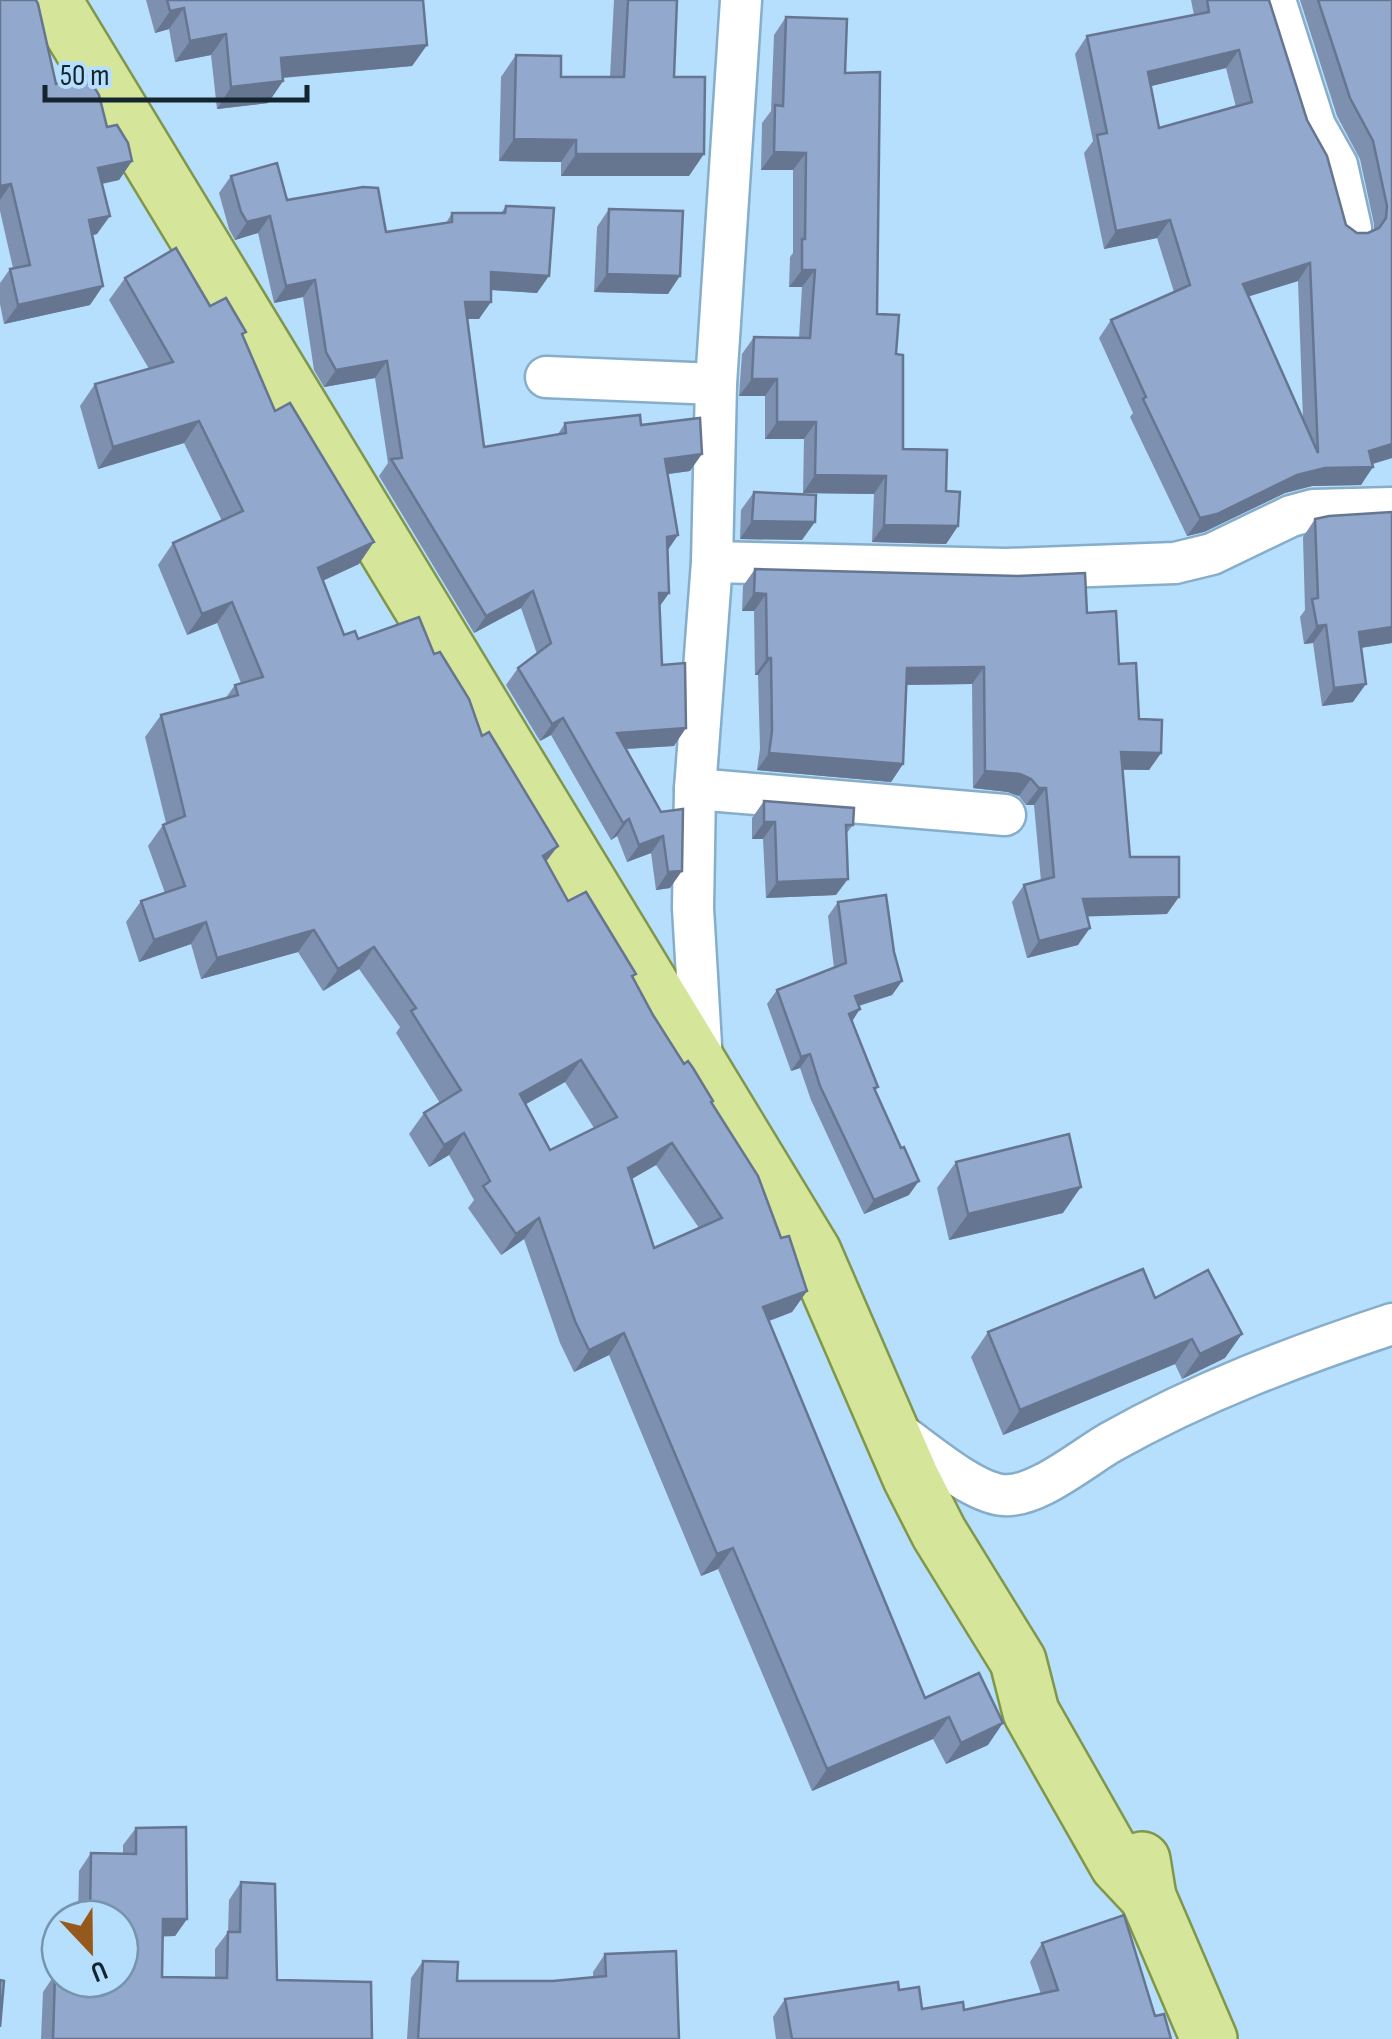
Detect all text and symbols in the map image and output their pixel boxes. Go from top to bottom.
scale bar [45,40,308,102]
text: 50 m [60,58,109,94]
north arrow [40,1899,140,1999]
text: U [86,1953,112,1989]

